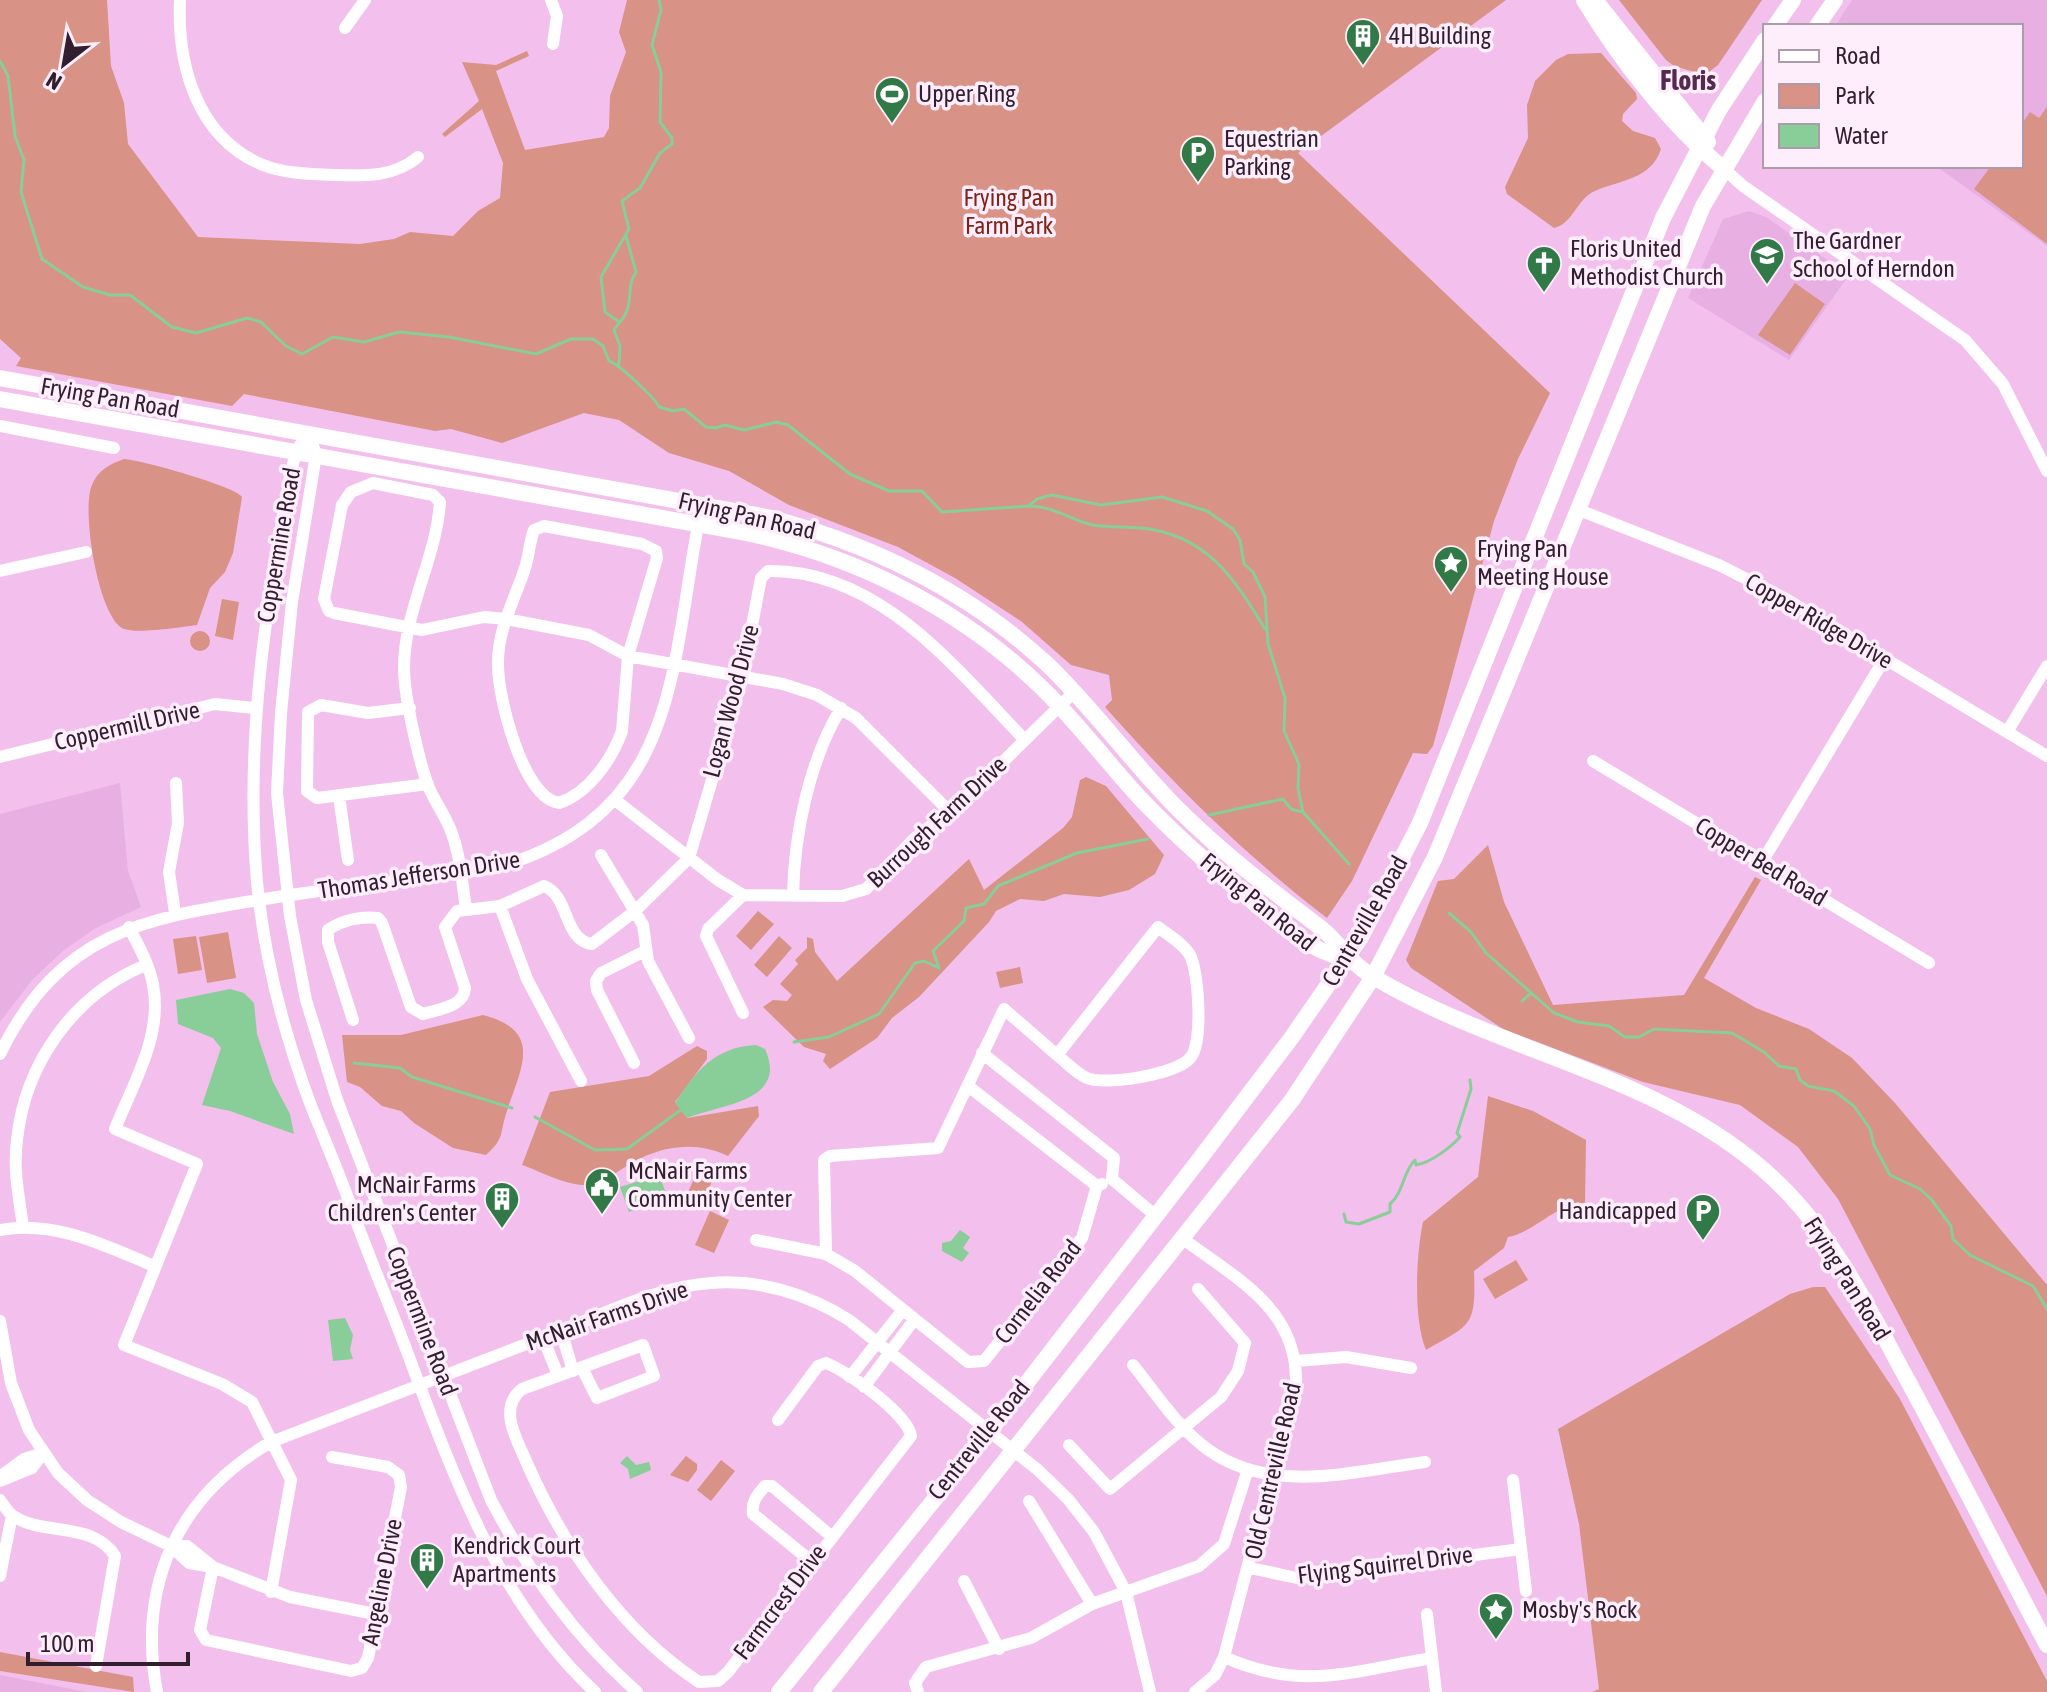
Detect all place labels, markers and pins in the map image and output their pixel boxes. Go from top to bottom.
building icon: 4H Building [1344,17,1382,67]
place label: 4H Building [1389,22,1492,49]
sports icon: Upper Ring [873,75,911,125]
place label: Upper Ring [918,80,1016,107]
place label: Equestrian Parking [1224,125,1319,180]
parking icon: Equestrian Parking [1179,134,1217,184]
place label: The Gardner School of Herndon [1793,227,1955,282]
place label: Floris United Methodist Church [1570,235,1724,290]
school or university icon: The Gardner School of Herndon [1748,236,1786,286]
church icon: Floris United Methodist Church [1525,244,1563,294]
place label: Frying Pan Meeting House [1477,535,1609,590]
place icon: Frying Pan Meeting House [1432,544,1470,594]
place label: McNair Farms Community Center [628,1157,792,1212]
public building icon: McNair Farms Community Center [583,1166,621,1216]
place label: McNair Farms Children's Center [328,1171,477,1226]
building icon: McNair Farms Children's Center [483,1180,521,1230]
parking icon: Handicapped [1684,1192,1722,1242]
place label: Handicapped [1558,1197,1677,1224]
place label: Kendrick Court Apartments [453,1532,581,1587]
building icon: Kendrick Court Apartments [408,1541,446,1591]
place icon: Mosby's Rock [1477,1591,1515,1641]
place label: Mosby's Rock [1522,1596,1638,1623]

